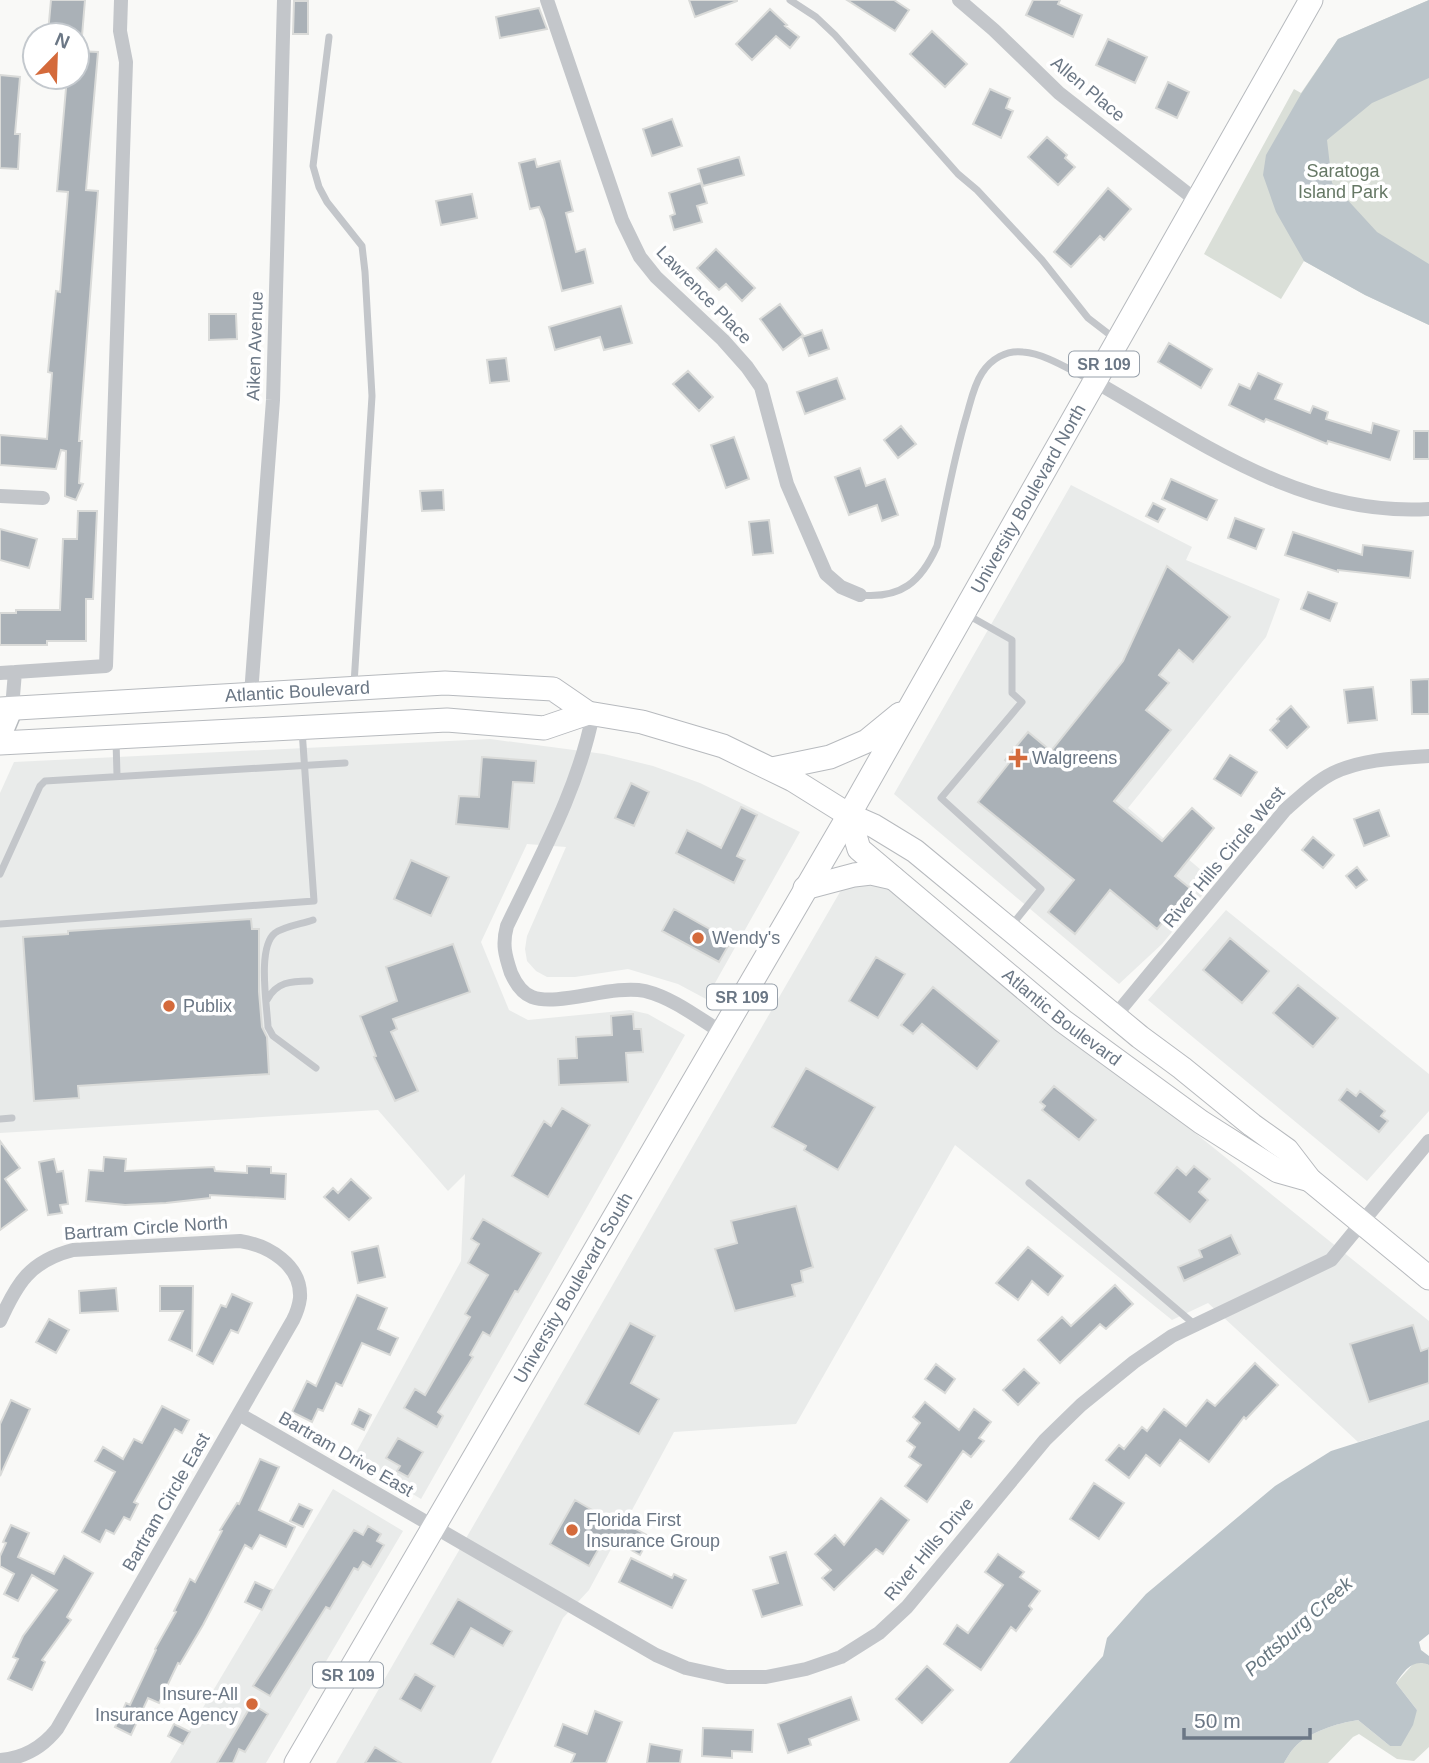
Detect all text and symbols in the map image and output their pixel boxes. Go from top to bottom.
north arrow [21,21,91,91]
text: N [52,28,73,53]
street label: Allen Place [1047,52,1129,126]
park label: Saratoga Island Park [1298,161,1389,202]
street label: Lawrence Place [652,242,756,348]
street label: Aiken Avenue [243,291,267,401]
road number: SR 109 [1069,352,1139,376]
street label: University Boulevard North [967,401,1090,597]
street label: Atlantic Boulevard [224,677,371,706]
place label: Walgreens [1032,748,1117,768]
marker: Walgreens [1010,750,1026,766]
street label: River Hills Circle West [1159,783,1289,931]
place label: Wendy's [712,928,780,948]
marker: Wendy's [690,930,706,946]
street label: Atlantic Boulevard [999,964,1125,1070]
road number: SR 109 [707,984,777,1009]
place label: Publix [183,996,232,1016]
marker: Publix [161,998,177,1014]
street label: University Boulevard South [510,1189,636,1387]
street label: Bartram Circle North [63,1212,229,1244]
street label: Bartram Drive East [275,1407,417,1501]
street label: Bartram Circle East [118,1429,214,1575]
street label: River Hills Drive [880,1494,978,1604]
place label: Florida First Insurance Group [586,1510,720,1551]
marker: Florida First Insurance Group [564,1522,580,1538]
water label: Pottsburg Creek [1240,1572,1357,1680]
road number: SR 109 [313,1662,383,1688]
place label: Insure-All Insurance Agency [95,1684,238,1725]
marker: Insure-All Insurance Agency [244,1696,260,1712]
scale bar [1184,1696,1310,1740]
text: 50 m [1194,1709,1241,1732]

